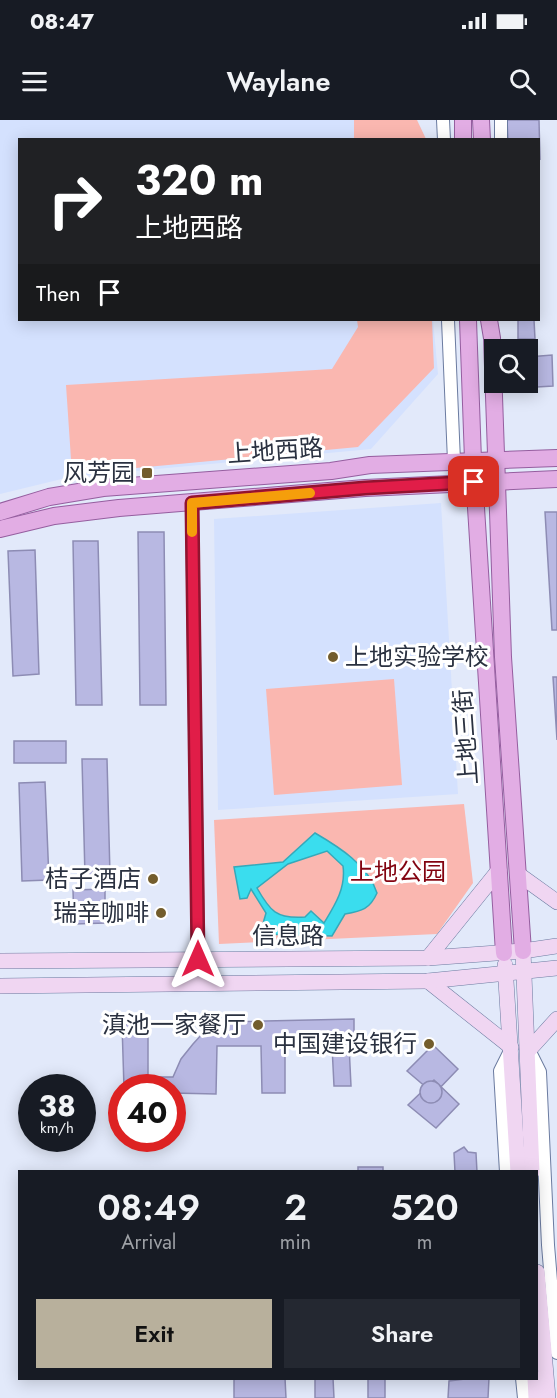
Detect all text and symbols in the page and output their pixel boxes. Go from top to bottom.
text: 08:47 [30,5,94,37]
text: Waylane [227,62,330,101]
icon: menu [18,65,51,98]
icon: search [506,65,539,98]
text: 320 m [135,150,263,211]
icon: right [36,162,114,240]
text: 上地西路 [135,208,243,247]
icon: arrive [93,276,126,309]
text: Then [36,277,81,309]
map controls [484,339,538,393]
button: search [484,339,538,393]
street label: 上地西路 [226,430,324,471]
place label: 风芳园 [63,455,135,490]
pin [448,456,499,507]
icon: arrive [457,465,490,498]
marker: 风芳园 [140,466,154,480]
place label: 上地实验学校 [345,639,489,674]
marker: 上地实验学校 [326,650,340,664]
street label: 上地三街 [445,688,486,786]
park label: 上地公园 [350,854,446,889]
place label: 桔子酒店 [45,861,141,896]
marker: 桔子酒店 [146,872,160,886]
place label: 瑞辛咖啡 [53,895,149,930]
marker: 瑞辛咖啡 [154,906,168,920]
street label: 信息路 [252,918,324,953]
position arrow [166,927,230,991]
place label: 滇池一家餐厅 [102,1007,246,1042]
marker: 滇池一家餐厅 [251,1018,265,1032]
place label: 中国建设银行 [273,1026,417,1061]
marker: 中国建设银行 [422,1037,436,1051]
speed limit sign: 40 [108,1074,186,1152]
text: 38 [38,1084,76,1127]
text: km/h [40,1117,74,1139]
text: 08:49 [97,1181,200,1233]
text: 2 [284,1181,307,1233]
text: 520 [390,1181,459,1233]
text: Arrival [121,1228,176,1257]
text: min [280,1228,311,1257]
text: m [417,1228,432,1257]
button: Exit [36,1299,272,1368]
button: Share [284,1299,520,1368]

